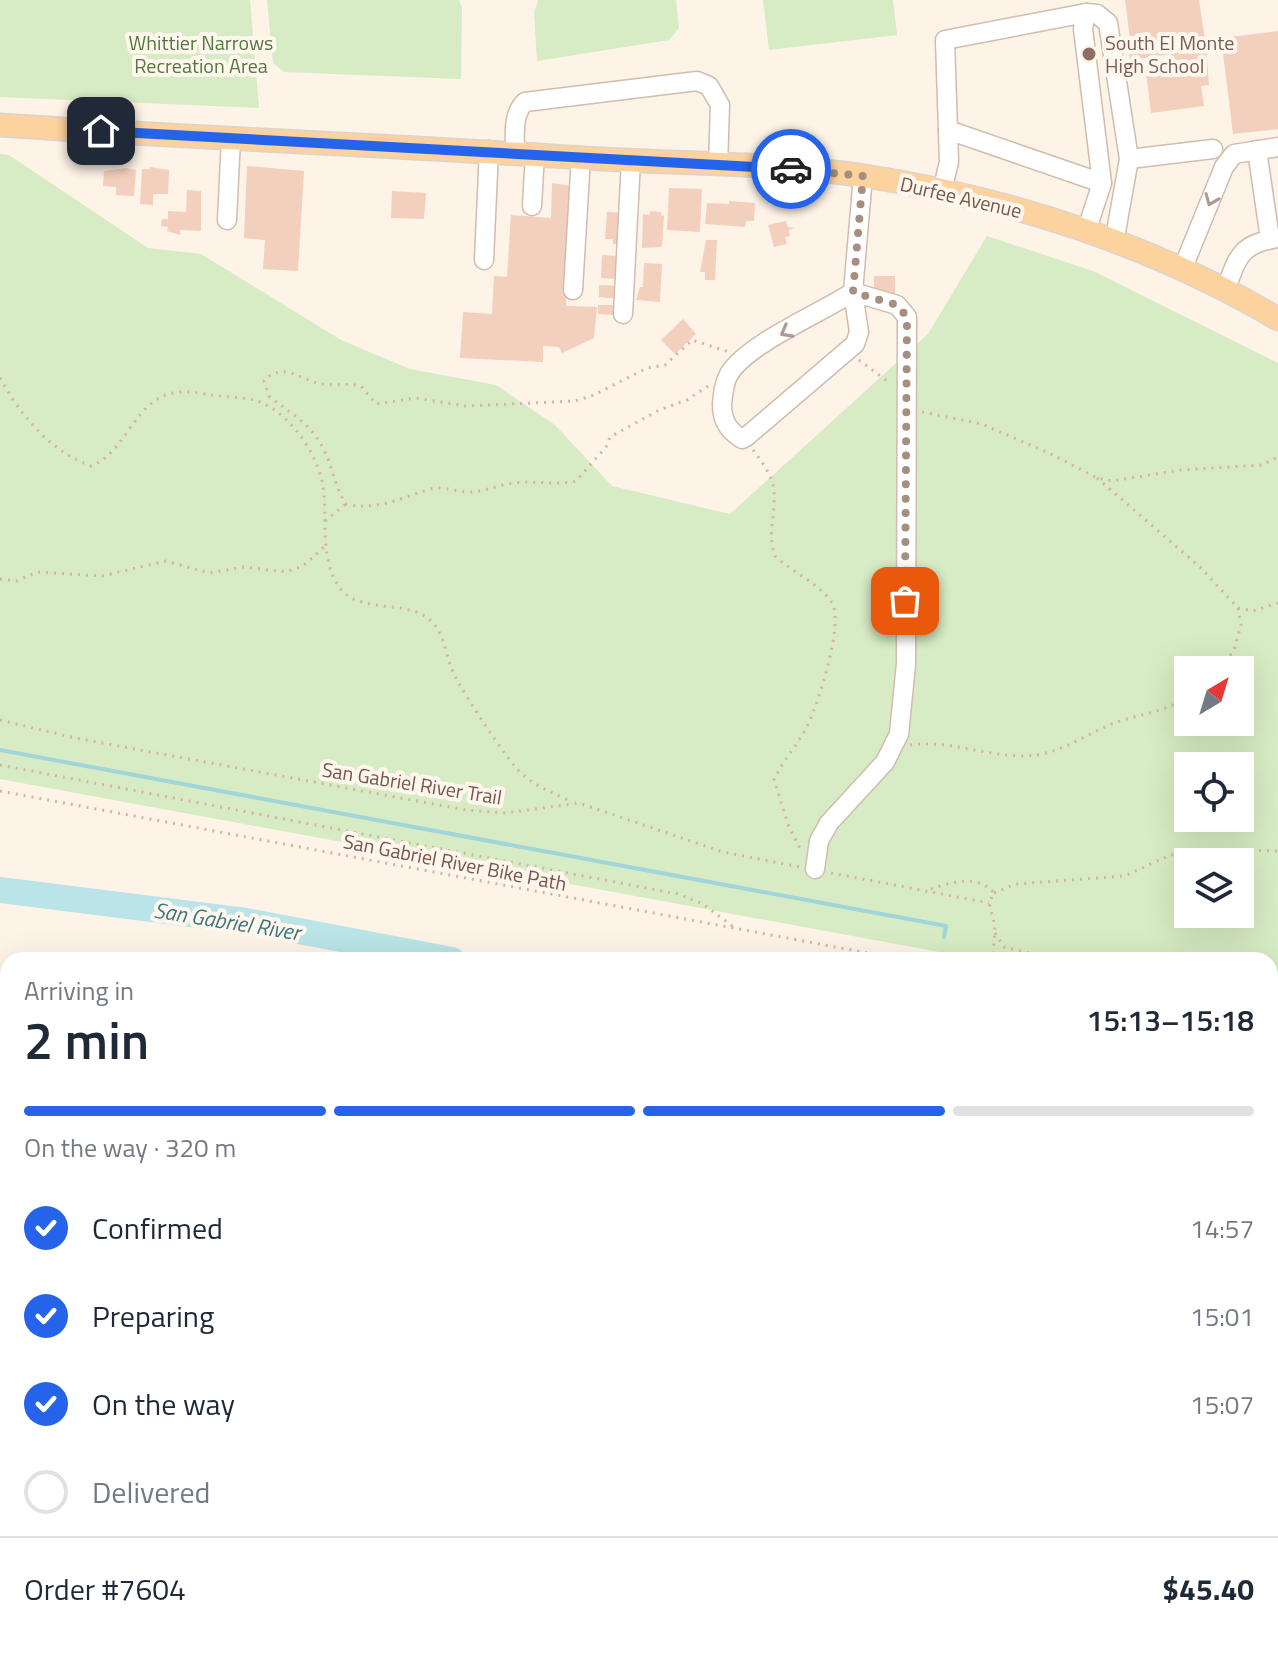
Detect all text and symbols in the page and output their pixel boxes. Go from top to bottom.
park label: Whittier Narrows Recreation Area [129,27,273,81]
place label: South El Monte High School [1105,27,1234,81]
marker: South El Monte High School [1080,45,1098,63]
pin [67,97,135,165]
icon: home [79,109,123,153]
courier [751,129,831,209]
icon: car [769,147,813,191]
street label: Durfee Avenue [897,168,1025,226]
one-way arrow [1204,192,1221,206]
one-way arrow [780,322,794,338]
pin [871,567,939,635]
icon: bag [883,579,927,623]
north arrow [1174,656,1254,736]
map controls [1174,656,1254,928]
button: locate [1174,752,1254,832]
street label: San Gabriel River Trail [320,753,504,813]
street label: San Gabriel River Bike Path [341,825,569,899]
button: layers [1174,848,1254,928]
water label: San Gabriel River [152,893,305,950]
text: Arriving in [24,971,134,1010]
text: 15:13–15:18 [1087,997,1254,1043]
text: 2 min [24,1000,149,1079]
text: On the way · 320 m [24,1128,236,1167]
text: Confirmed [92,1205,223,1251]
icon: check [24,1206,68,1250]
text: 14:57 [1190,1209,1254,1248]
text: Preparing [92,1293,214,1339]
icon: check [24,1294,68,1338]
text: 15:01 [1190,1297,1254,1336]
text: On the way [92,1381,235,1427]
icon: check [24,1382,68,1426]
text: 15:07 [1190,1385,1254,1424]
text: Delivered [92,1469,210,1515]
text: Order #7604 [24,1566,186,1612]
text: $45.40 [1162,1566,1254,1612]

